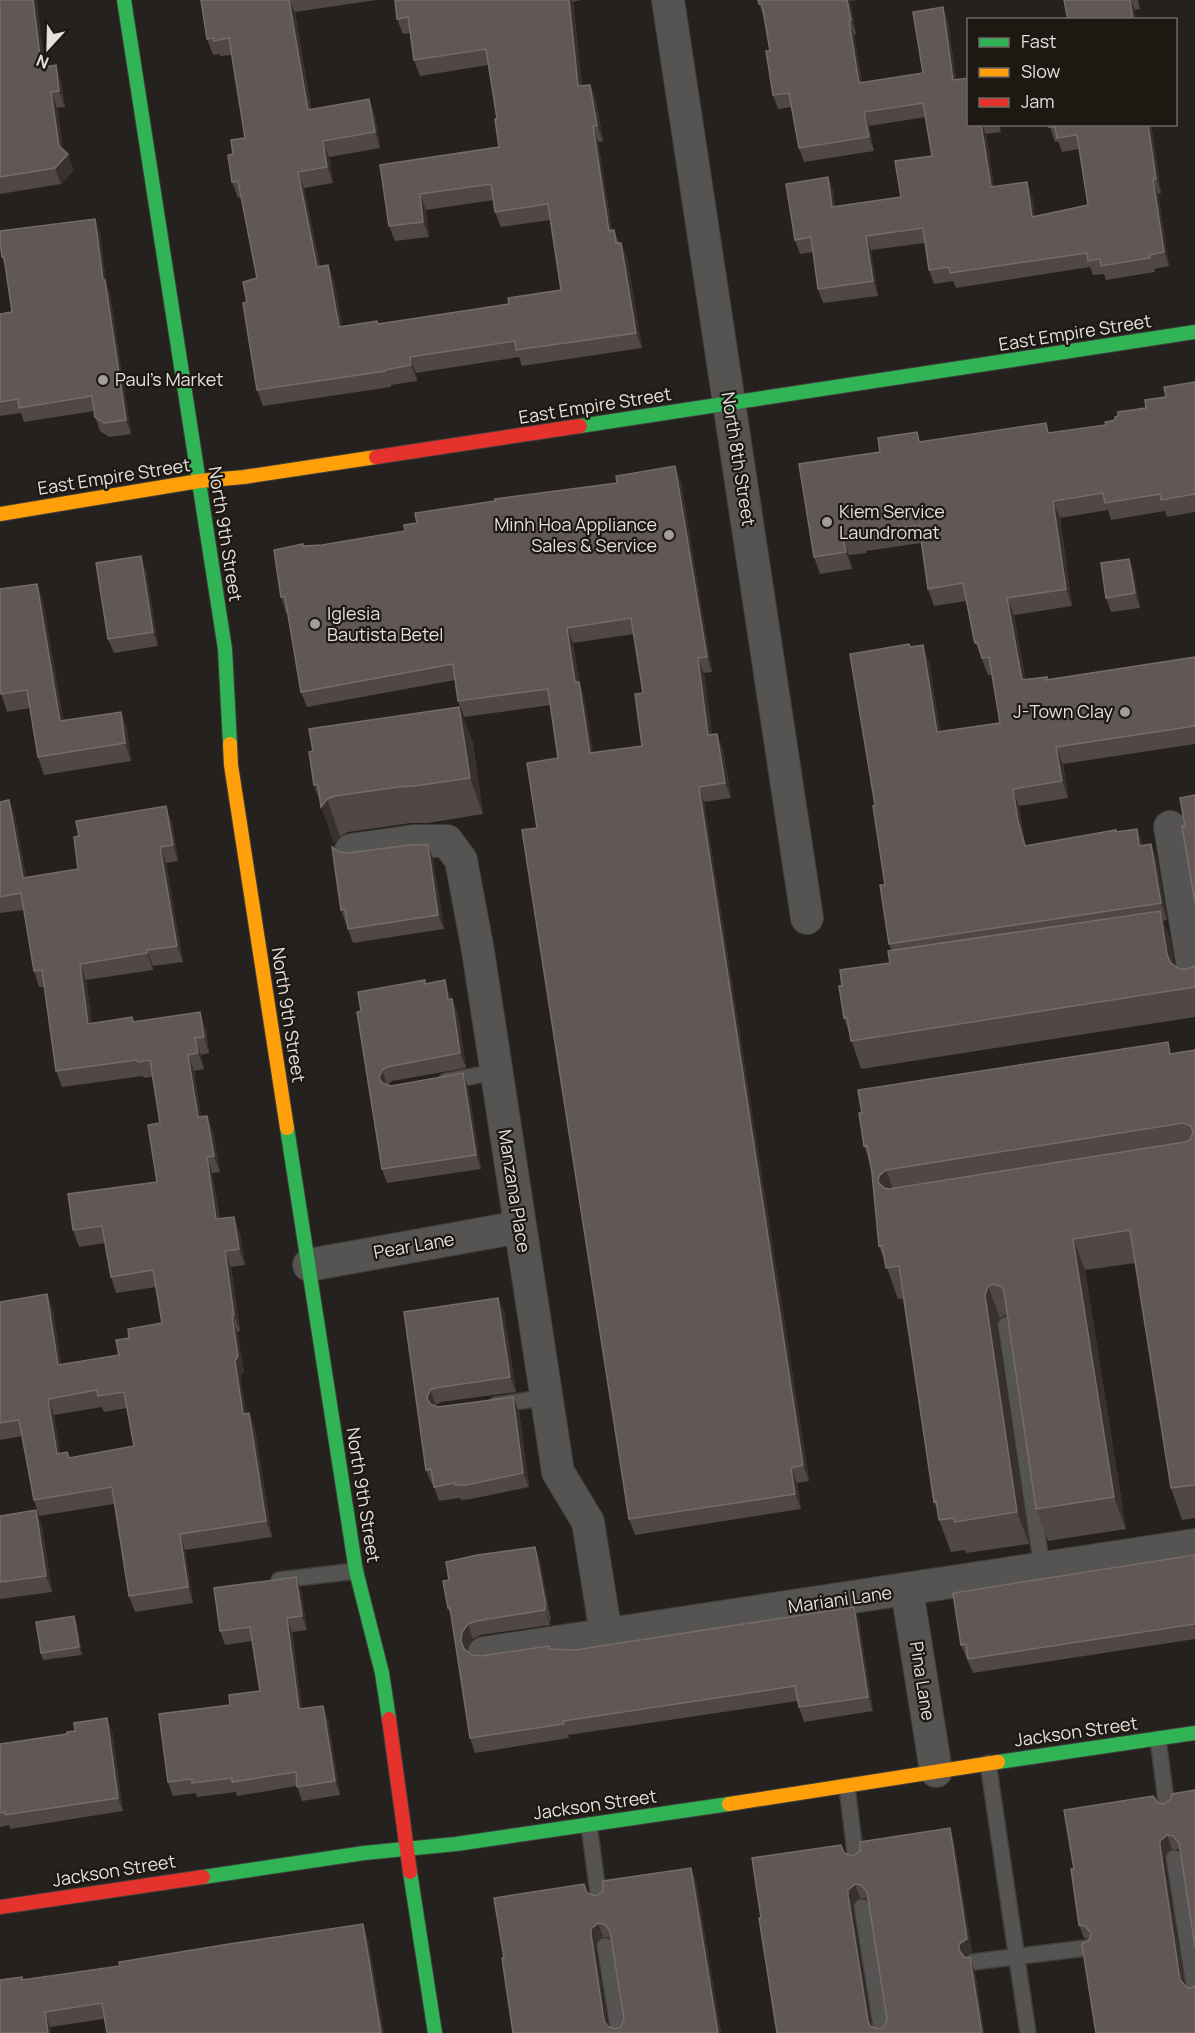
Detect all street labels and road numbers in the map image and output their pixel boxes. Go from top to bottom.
street label: East Empire Street [997,308,1153,356]
street label: East Empire Street [517,381,673,429]
street label: North 8th Street [717,390,761,528]
street label: East Empire Street [36,452,192,500]
street label: North 9th Street [203,465,249,603]
street label: North 9th Street [266,946,312,1084]
street label: Manzana Place [493,1128,537,1254]
street label: Pear Lane [372,1226,456,1264]
street label: North 9th Street [341,1426,387,1564]
street label: Mariani Lane [786,1580,893,1618]
street label: Pina Lane [905,1640,941,1722]
street label: Jackson Street [1013,1710,1139,1752]
street label: Jackson Street [532,1783,658,1825]
street label: Jackson Street [51,1848,177,1892]

